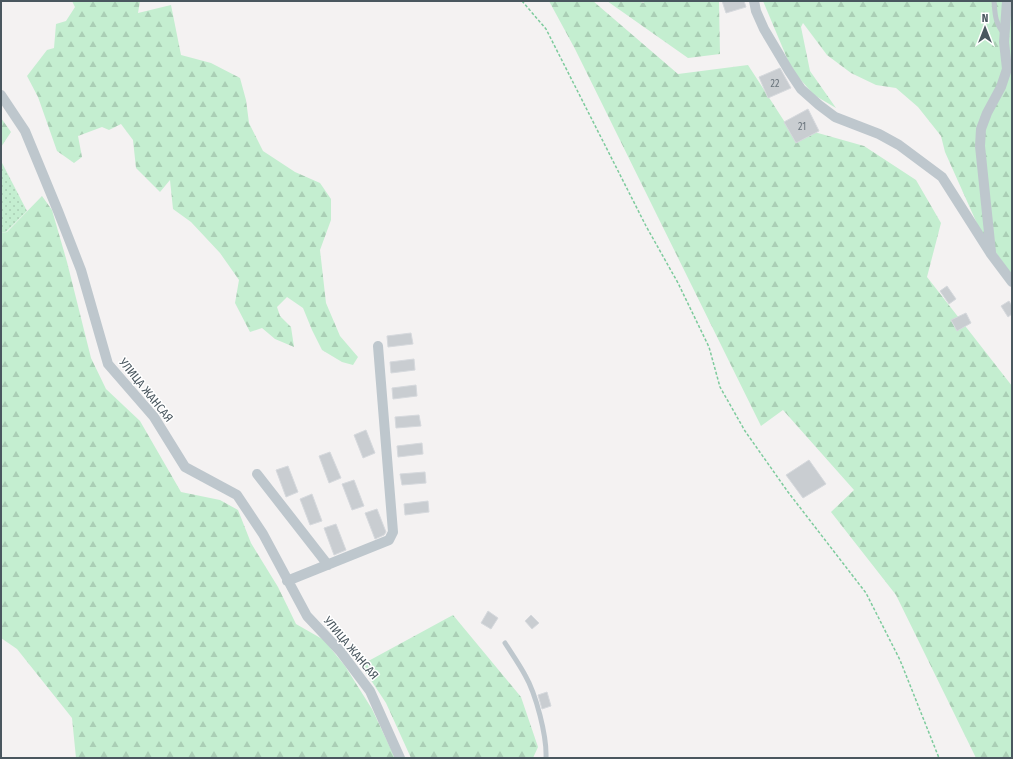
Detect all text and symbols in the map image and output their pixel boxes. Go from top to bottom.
north arrow [965,8,1005,48]
text: N [982,12,988,25]
house number: 22 [771,78,780,90]
house number: 21 [798,121,806,133]
street label: УЛИЦА ЖАНСАЯ [115,355,176,425]
street label: УЛИЦА ЖАНСАЯ [320,613,381,682]

